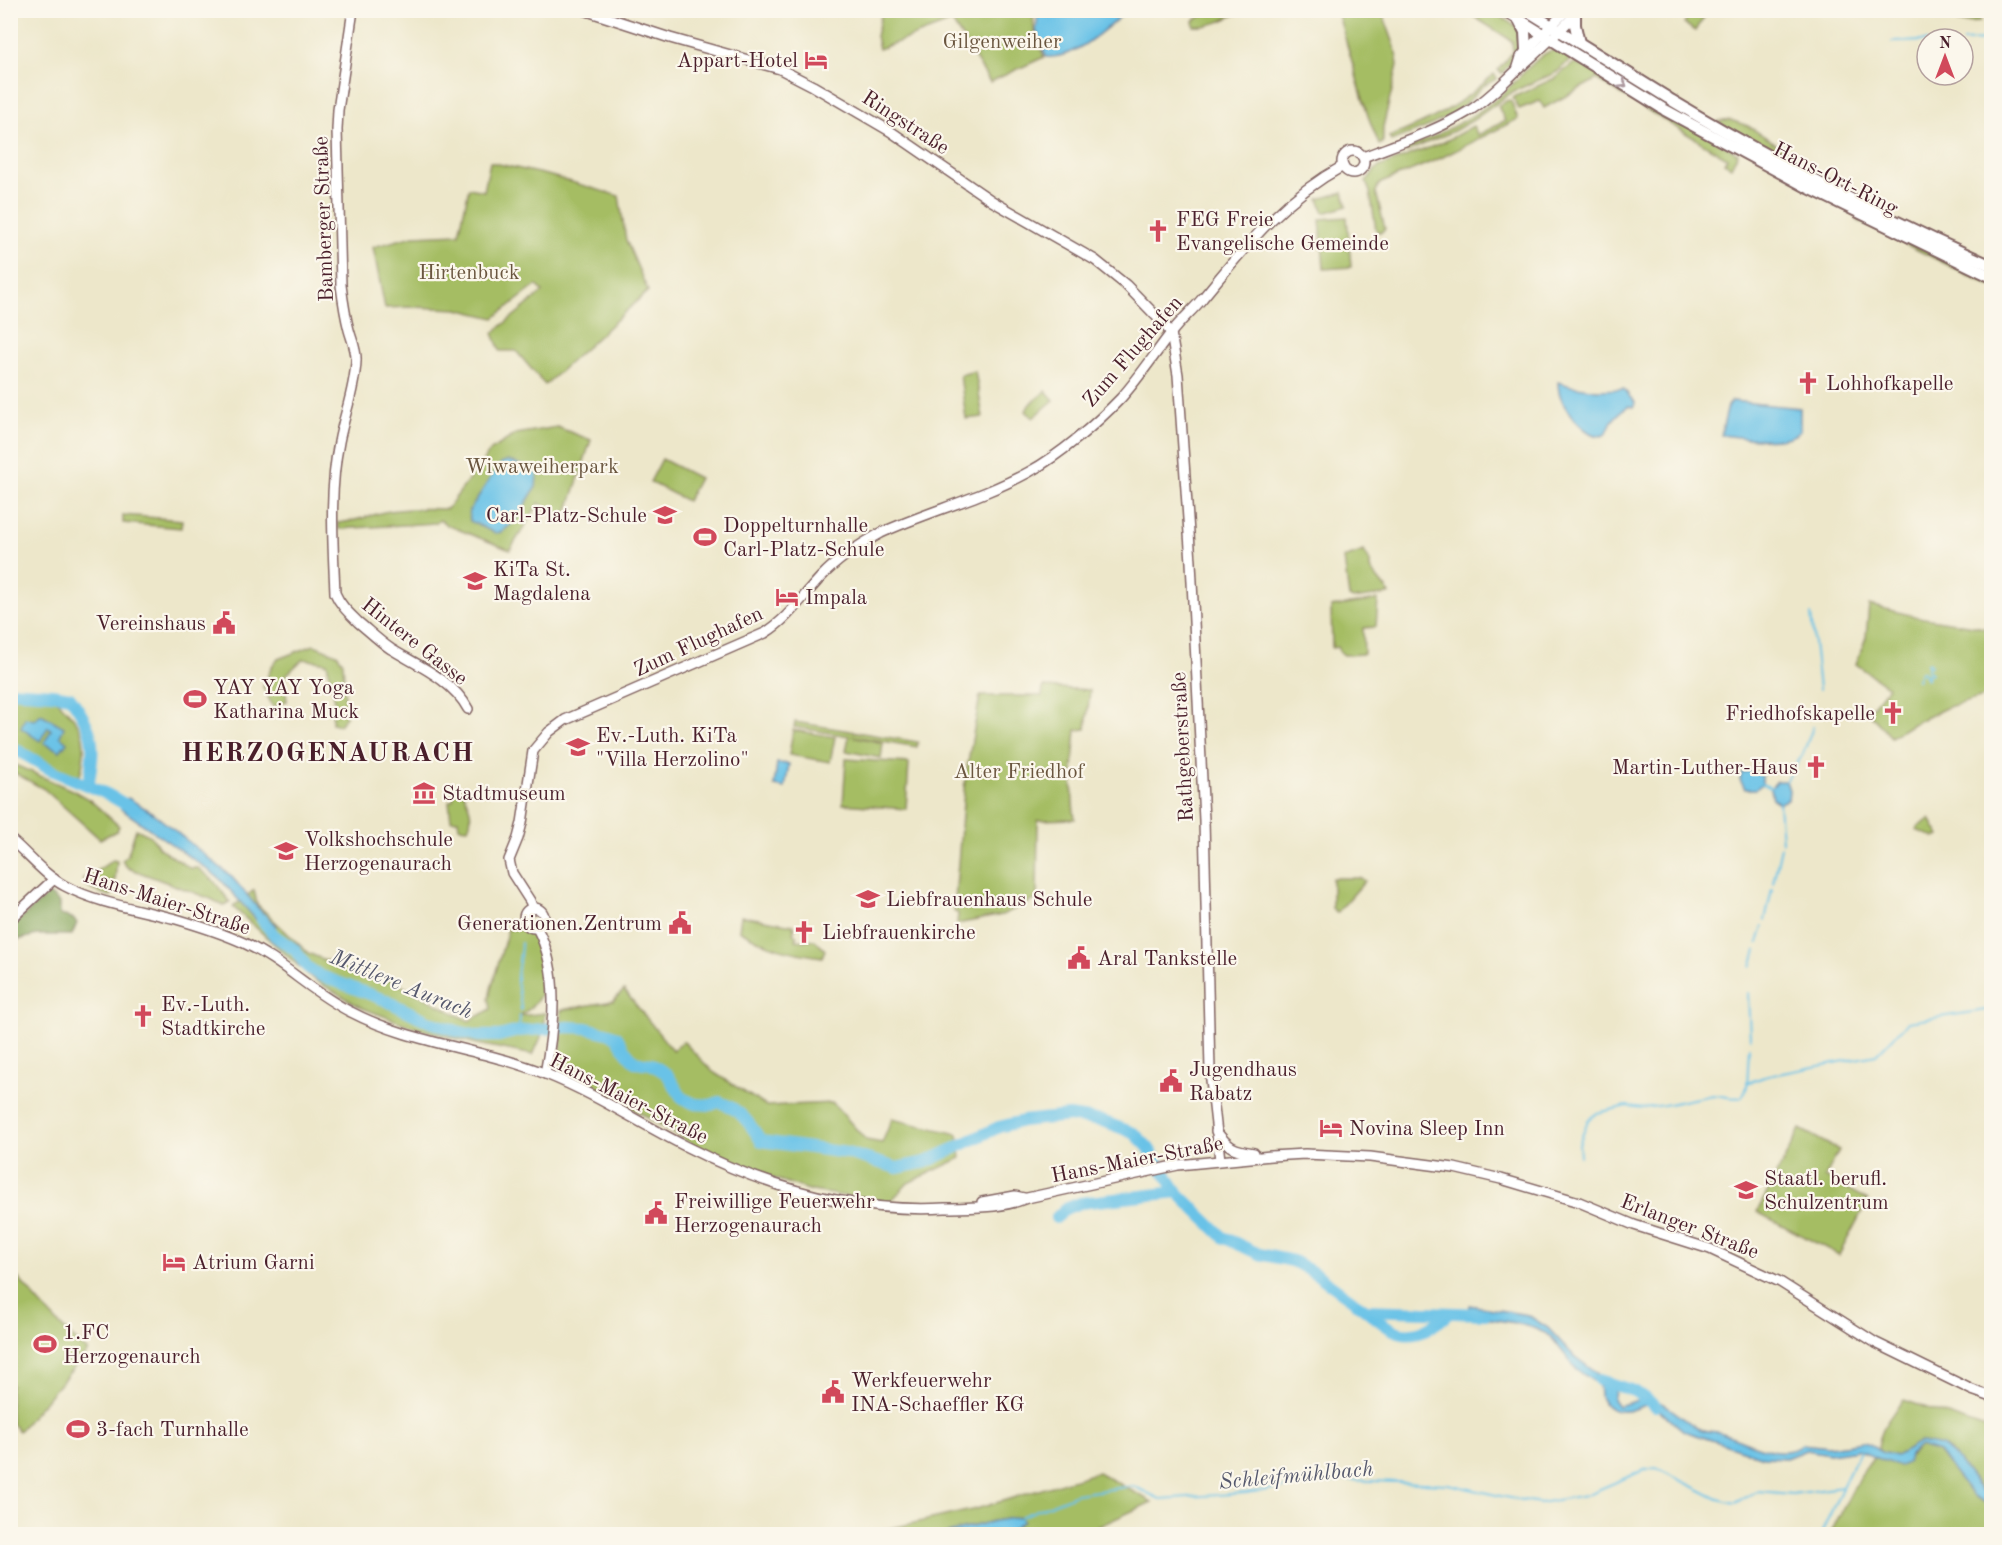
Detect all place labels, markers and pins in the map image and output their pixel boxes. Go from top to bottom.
hotel icon: Appart-Hotel [803,47,829,73]
place label: Appart-Hotel [676,51,798,72]
place label: FEG Freie Evangelische Gemeinde [1176,210,1389,255]
church icon: FEG Freie Evangelische Gemeinde [1145,218,1171,244]
church icon: Lohhofkapelle [1795,370,1821,396]
place label: Lohhofkapelle [1826,374,1954,395]
school or university icon: Carl-Platz-Schule [652,502,678,528]
place label: Carl-Platz-Schule [486,506,647,527]
place label: Doppelturnhalle Carl-Platz-Schule [723,516,884,561]
sports icon: Doppelturnhalle Carl-Platz-Schule [692,524,718,550]
place label: KiTa St. Magdalena [493,560,591,605]
school or university icon: KiTa St. Magdalena [462,568,488,594]
hotel icon: Impala [774,584,800,610]
place label: Impala [805,588,867,609]
public building icon: Vereinshaus [211,610,237,636]
place label: Vereinshaus [96,614,206,635]
place label: YAY YAY Yoga Katharina Muck [213,678,359,723]
sports icon: YAY YAY Yoga Katharina Muck [182,686,208,712]
church icon: Friedhofskapelle [1880,700,1906,726]
place label: Friedhofskapelle [1725,704,1875,725]
place label: Ev.-Luth. KiTa "Villa Herzolino" [596,726,749,771]
school or university icon: Ev.-Luth. KiTa "Villa Herzolino" [565,734,591,760]
church icon: Martin-Luther-Haus [1803,754,1829,780]
place label: Martin-Luther-Haus [1612,758,1798,779]
museum icon: Stadtmuseum [411,780,437,806]
place label: Stadtmuseum [442,784,566,805]
place label: Volkshochschule Herzogenaurach [304,830,453,875]
school or university icon: Volkshochschule Herzogenaurach [273,838,299,864]
school or university icon: Liebfrauenhaus Schule [855,886,881,912]
place label: Liebfrauenhaus Schule [886,890,1092,911]
public building icon: Generationen.Zentrum [667,910,693,936]
place label: Generationen.Zentrum [457,914,662,935]
church icon: Liebfrauenkirche [791,919,817,945]
place label: Liebfrauenkirche [822,923,976,944]
public building icon: Aral Tankstelle [1066,945,1092,971]
place label: Aral Tankstelle [1097,949,1237,970]
place label: Ev.-Luth. Stadtkirche [161,995,266,1040]
church icon: Ev.-Luth. Stadtkirche [130,1003,156,1029]
place label: Jugendhaus Rabatz [1189,1060,1297,1105]
public building icon: Jugendhaus Rabatz [1158,1068,1184,1094]
hotel icon: Novina Sleep Inn [1318,1115,1344,1141]
place label: Novina Sleep Inn [1349,1119,1505,1140]
place label: Staatl. berufl. Schulzentrum [1764,1169,1889,1214]
school or university icon: Staatl. berufl. Schulzentrum [1733,1177,1759,1203]
place label: Freiwillige Feuerwehr Herzogenaurach [674,1192,875,1237]
public building icon: Freiwillige Feuerwehr Herzogenaurach [643,1200,669,1226]
hotel icon: Atrium Garni [161,1249,187,1275]
place label: Atrium Garni [192,1253,315,1274]
place label: 1.FC Herzogenaurch [63,1323,201,1368]
sports icon: 1.FC Herzogenaurch [32,1331,58,1357]
place label: Werkfeuerwehr INA-Schaeffler KG [851,1371,1025,1416]
public building icon: Werkfeuerwehr INA-Schaeffler KG [820,1379,846,1405]
sports icon: 3-fach Turnhalle [65,1416,91,1442]
place label: 3-fach Turnhalle [96,1420,249,1441]

